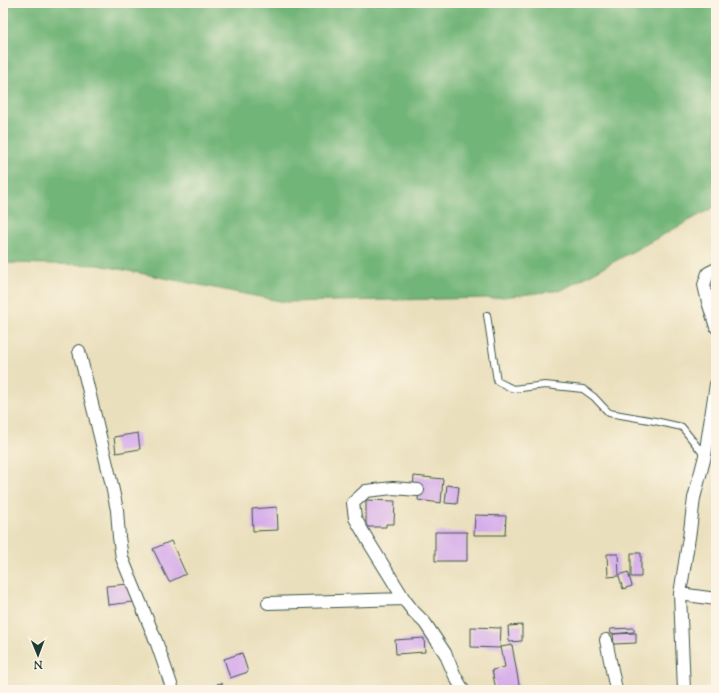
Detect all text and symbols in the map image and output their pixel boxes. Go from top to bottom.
north arrow [18,635,58,675]
text: N [33,656,44,672]

